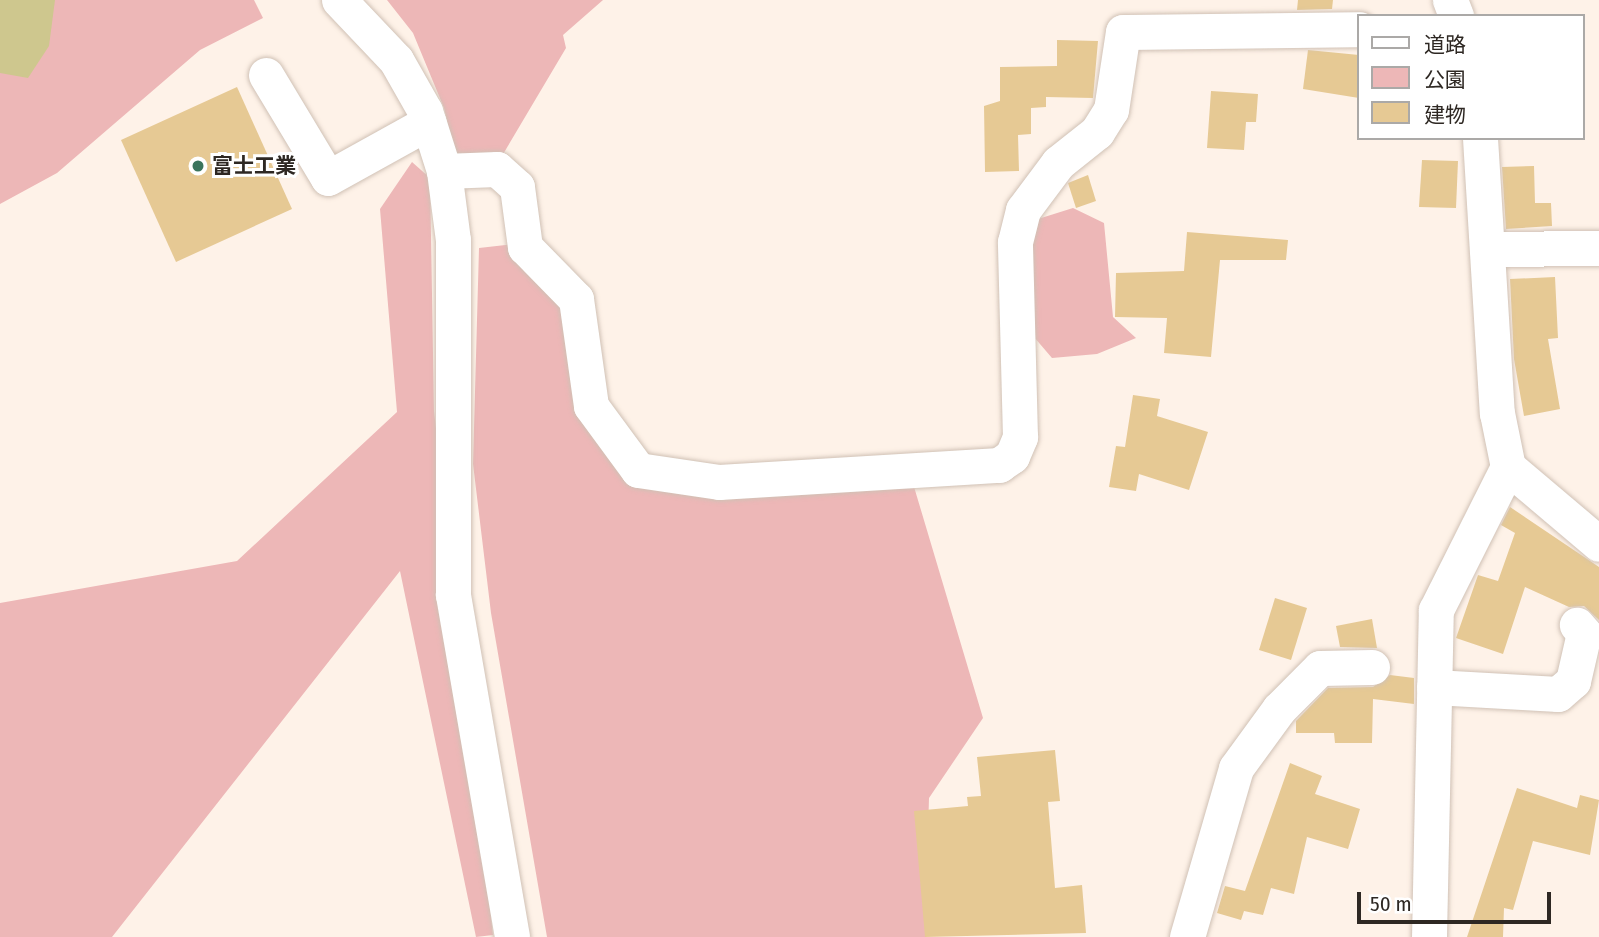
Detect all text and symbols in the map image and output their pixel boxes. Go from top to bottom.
legend [1358,14,1585,140]
text: 道路 [1424,32,1466,58]
text: 公園 [1424,67,1466,93]
text: 建物 [1424,102,1466,128]
place label: 富士工業 [212,153,296,179]
marker: 富士工業 [190,158,206,174]
scale bar [1361,878,1555,922]
text: 50 m [1370,891,1412,917]

